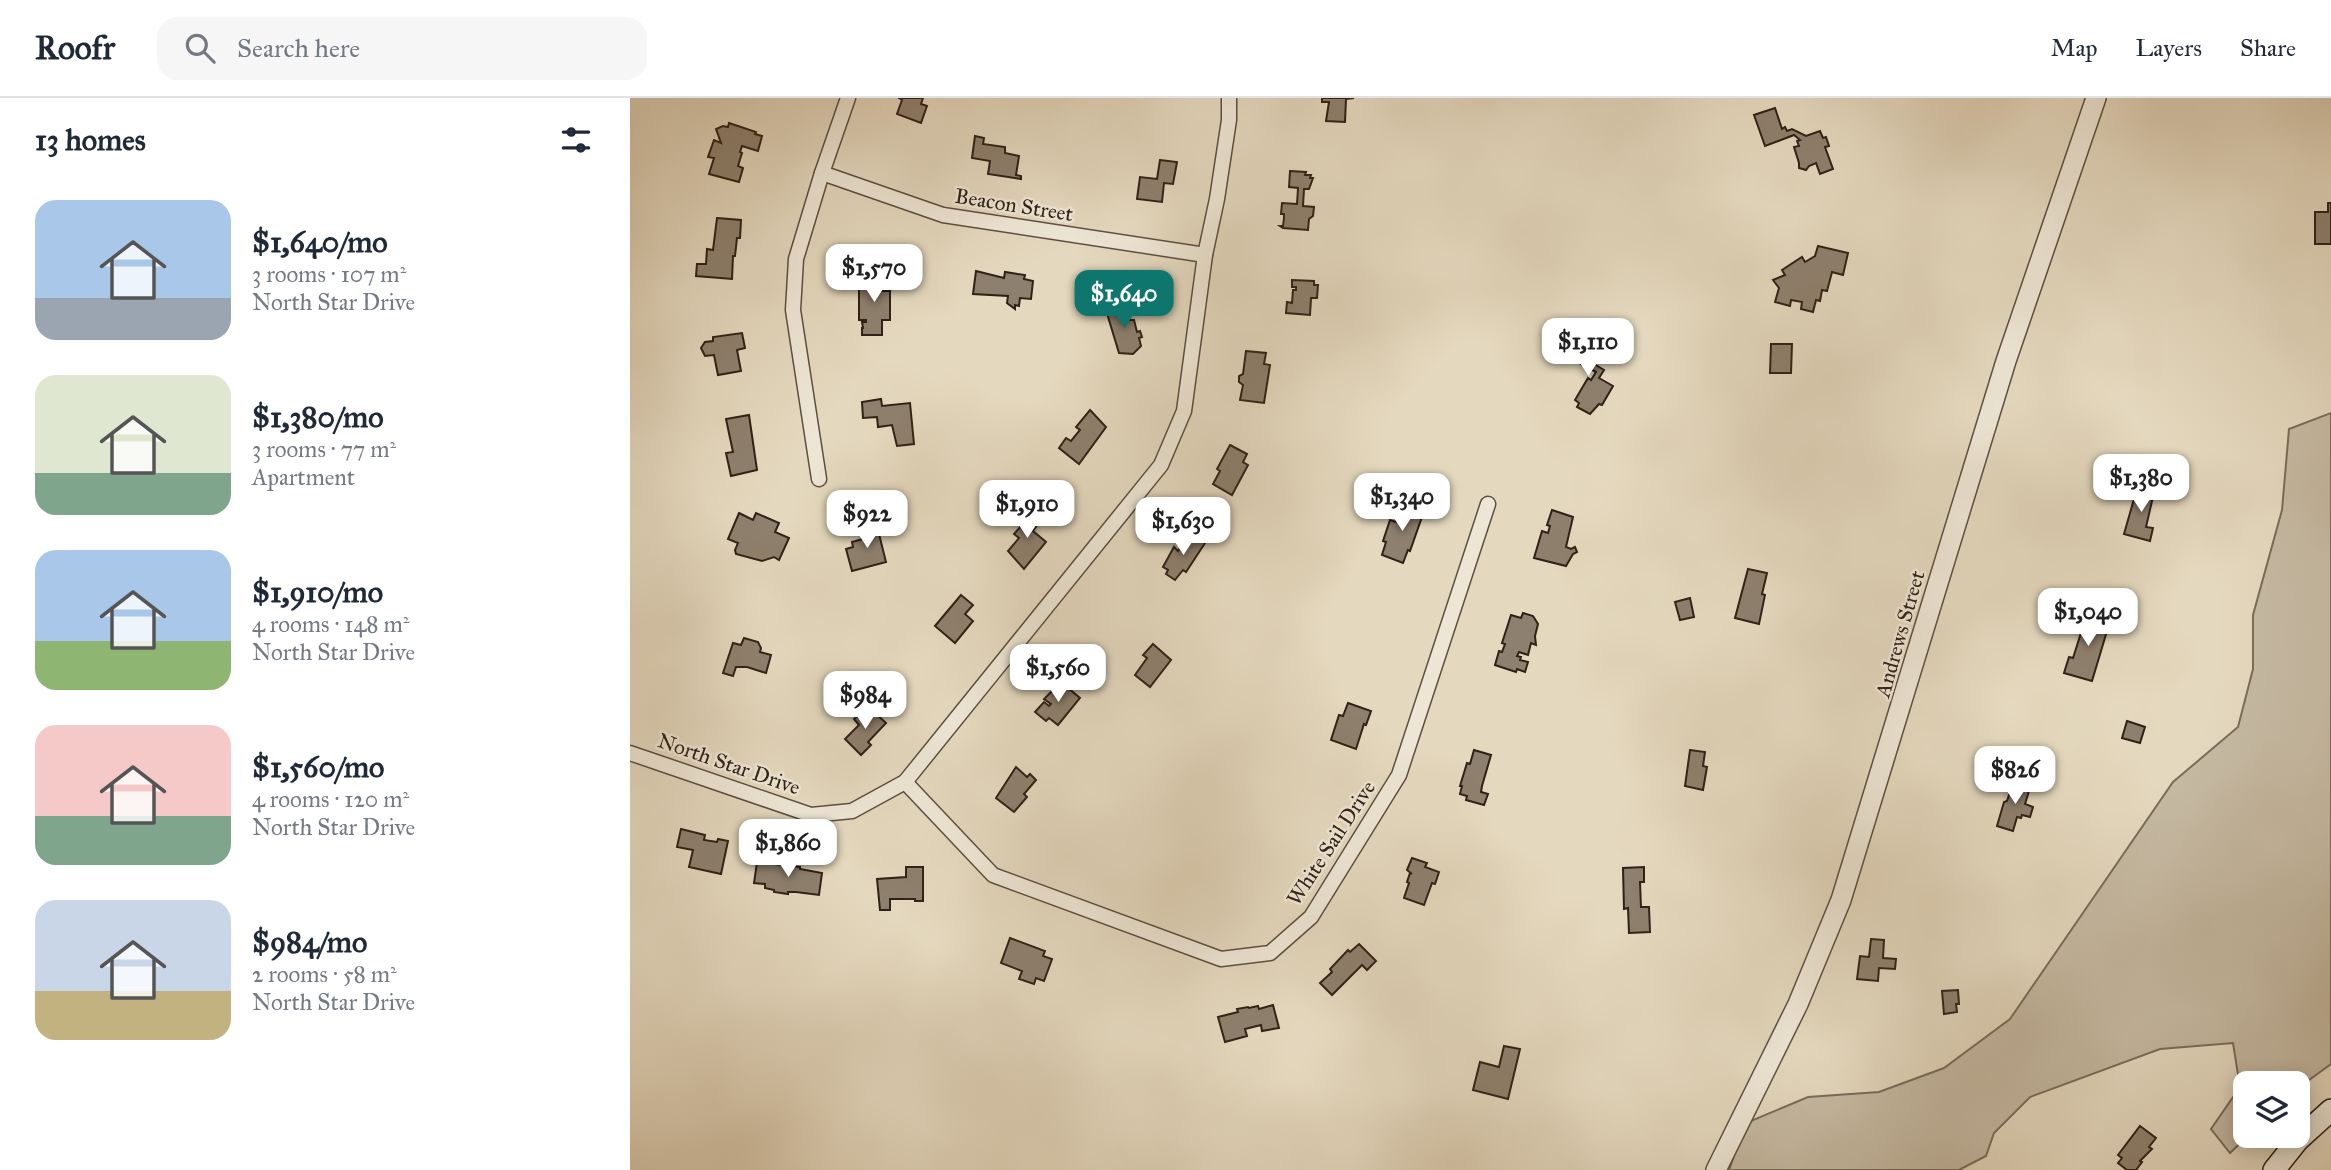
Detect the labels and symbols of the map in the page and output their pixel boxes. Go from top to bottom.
street label: Beacon Street [953,183,1075,227]
pin: $1,570 [817,244,931,304]
pin: $1,640 [1067,271,1181,330]
pin: $1,110 [1531,318,1645,378]
pin: $1,380 [2084,454,2198,514]
pin: $1,340 [1345,474,1459,533]
pin: $1,910 [970,480,1084,540]
pin: $922 [826,490,908,550]
pin: $1,630 [1126,498,1240,557]
street label: Andrews Street [1869,567,1931,701]
pin: $1,040 [2031,588,2145,648]
pin: $1,560 [1001,644,1115,704]
pin: $984 [824,672,906,731]
street label: North Star Drive [654,727,804,801]
pin: $826 [1974,746,2056,806]
street label: White Sail Drive [1281,775,1381,910]
pin: $1,860 [731,820,845,879]

